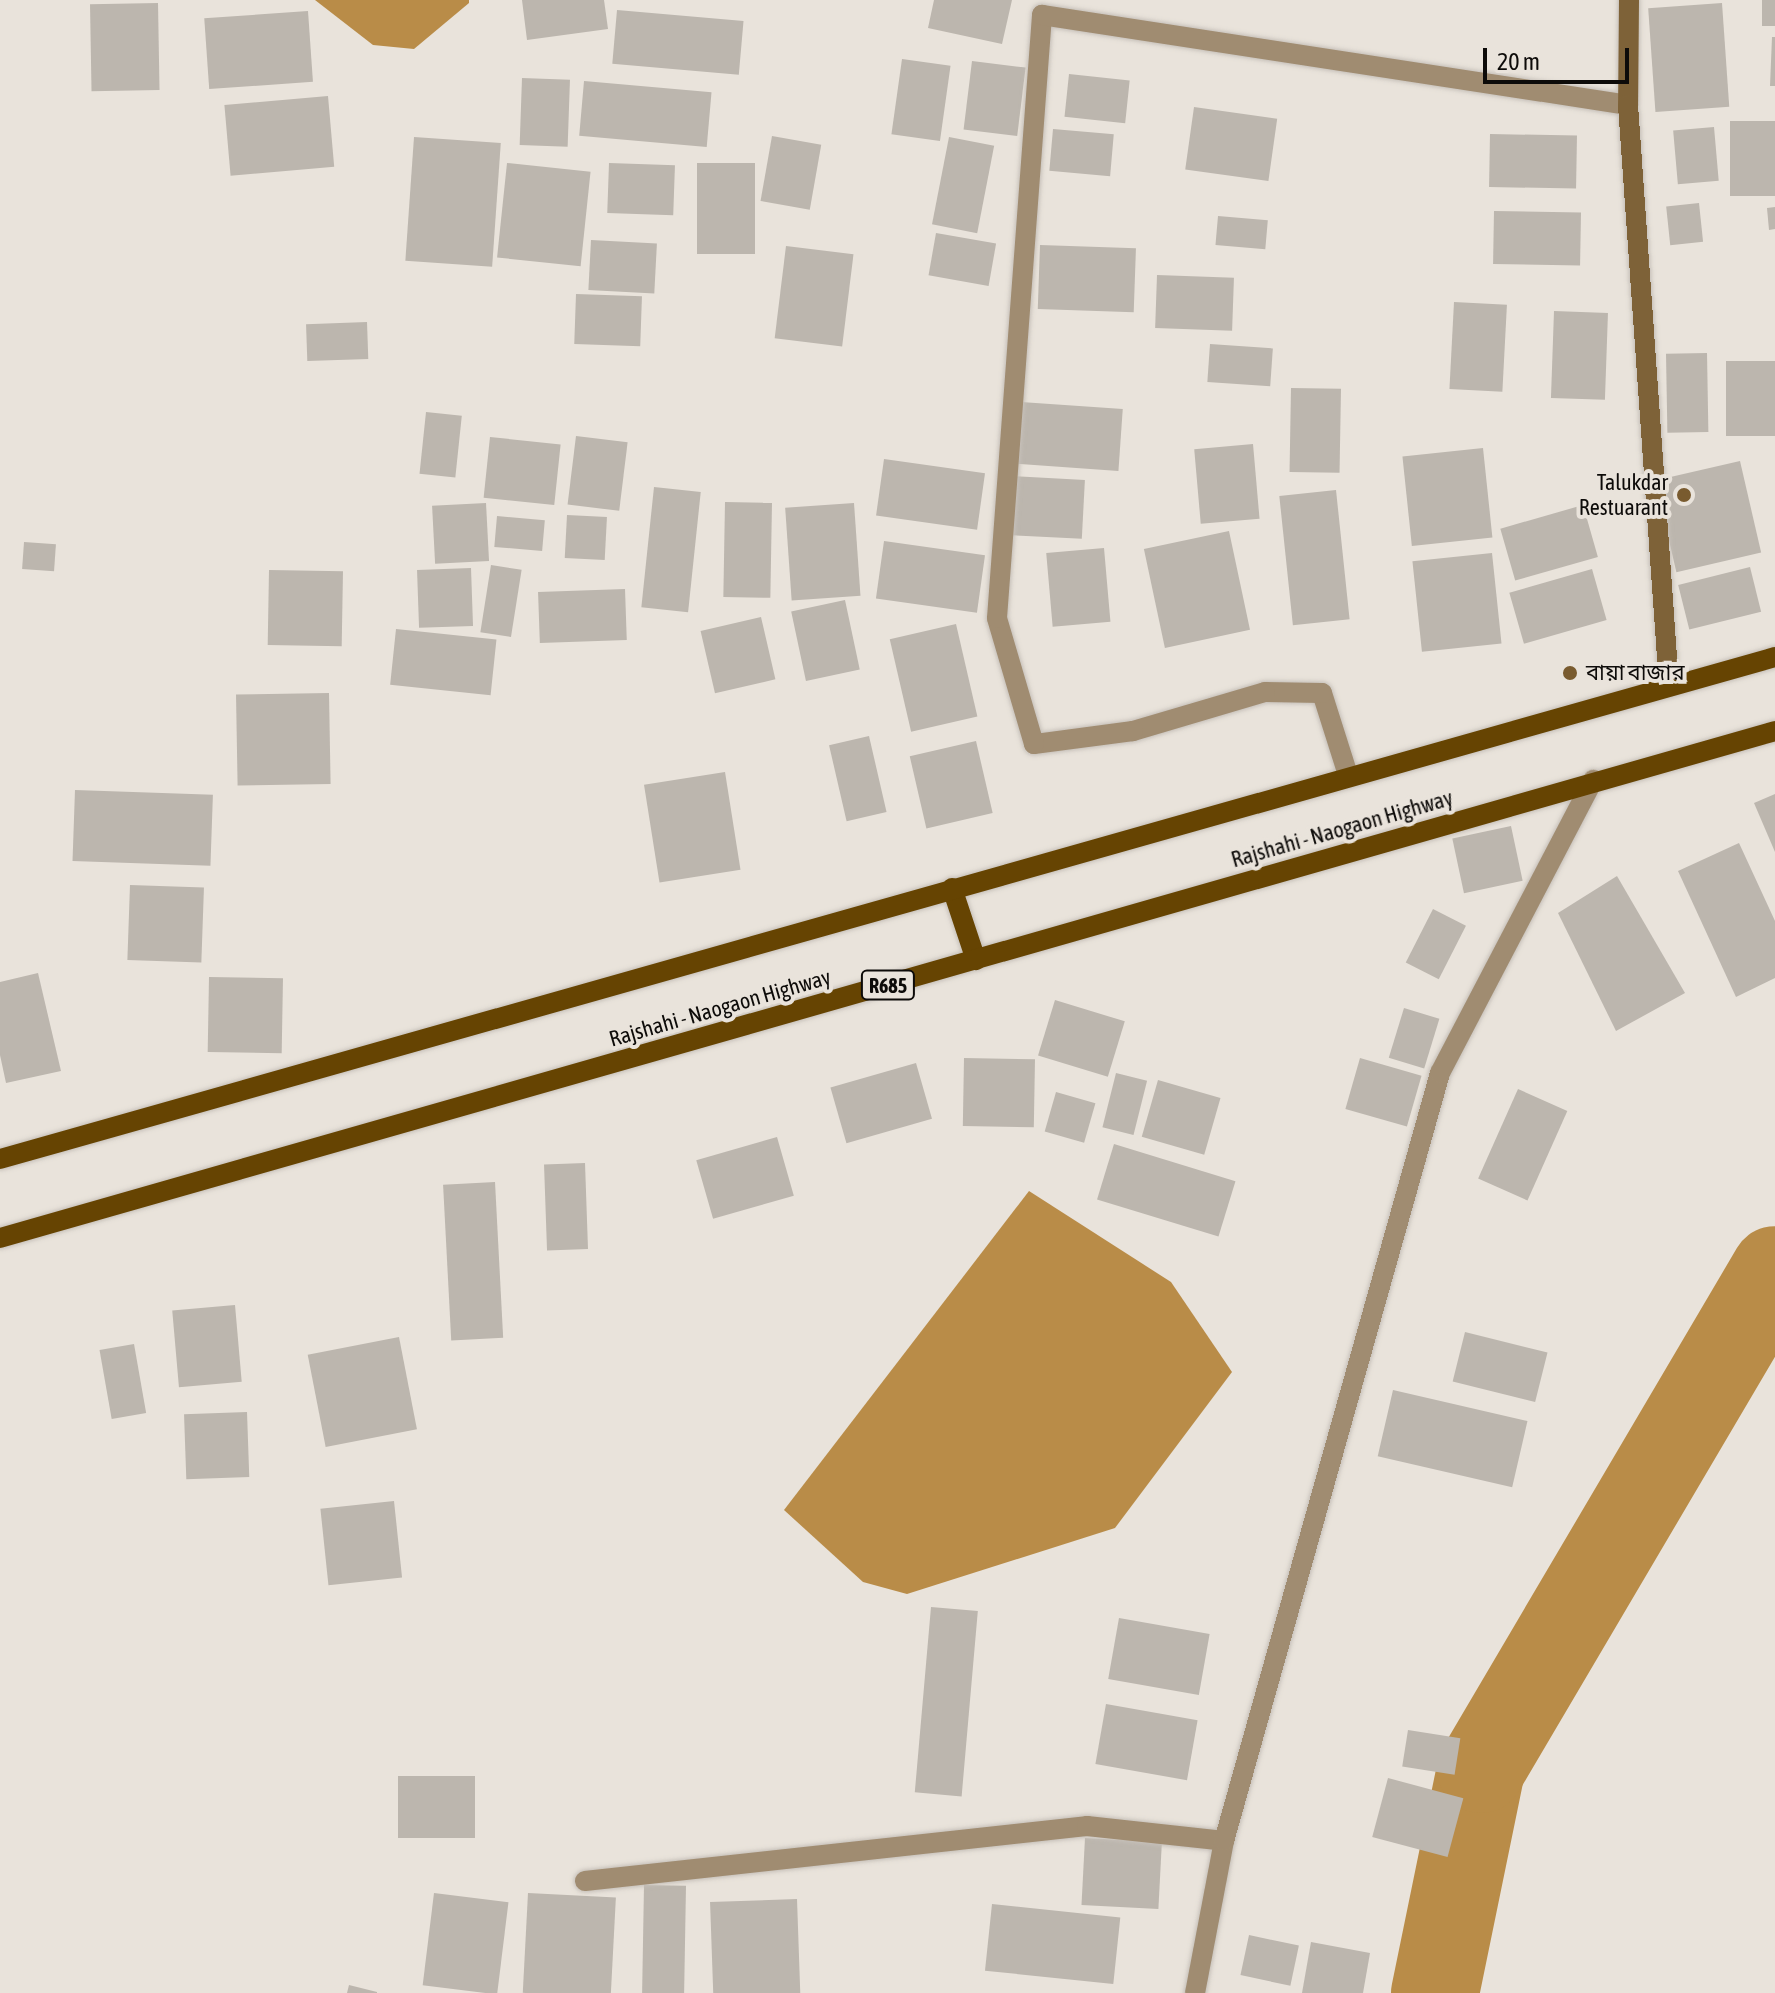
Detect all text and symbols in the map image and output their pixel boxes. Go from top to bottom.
scale bar [1487,32,1633,82]
text: 20 m [1497,48,1540,75]
place label: Talukdar Restuarant [1579,469,1668,520]
marker: Talukdar Restuarant [1675,486,1693,504]
place label: বায়া বাজার [1586,660,1684,686]
marker: বায়া বাজার [1561,664,1579,682]
street label: Rajshahi - Naogaon Highway [1228,785,1456,873]
street label: Rajshahi - Naogaon Highway [606,964,834,1052]
road number: R685 [860,969,916,1001]

